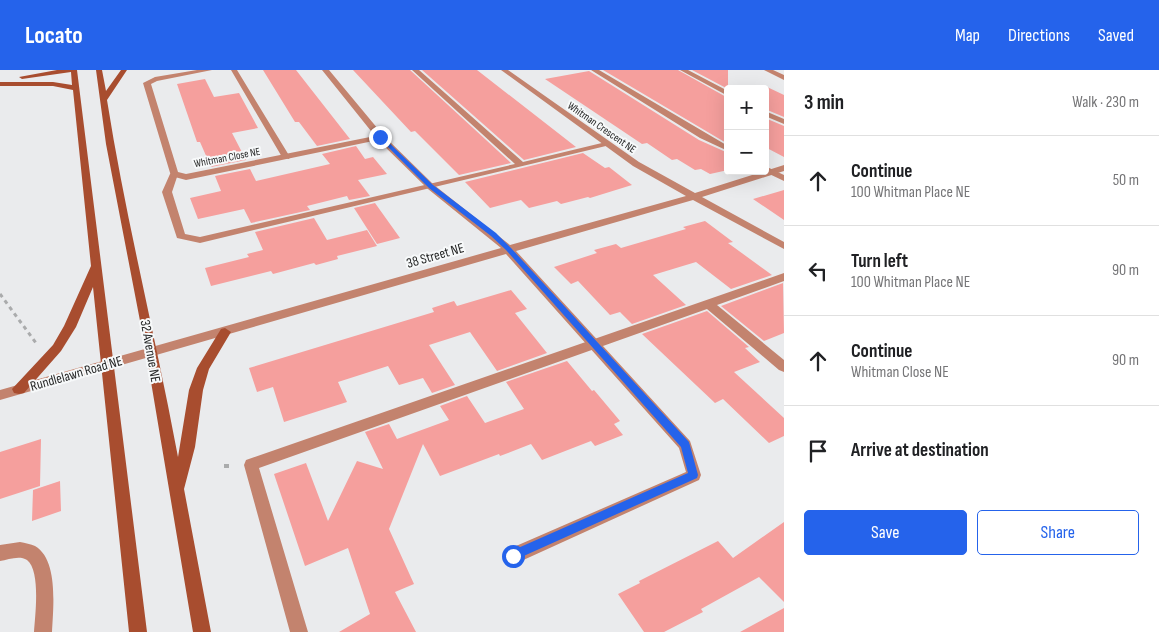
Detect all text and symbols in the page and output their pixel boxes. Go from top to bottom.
text: Locato [25,21,83,50]
text: Map [955,25,980,46]
text: Directions [1008,25,1070,46]
text: Saved [1098,25,1134,46]
map controls [724,85,769,175]
button: + [724,85,769,130]
text: 3 min [804,90,844,115]
text: Walk · 230 m [1072,93,1139,112]
street label: Whitman Crescent NE [565,99,638,156]
route end [369,126,392,149]
button: − [724,130,769,175]
street label: Whitman Close NE [193,145,261,170]
text: Continue [851,160,912,183]
icon: ahead [804,167,832,195]
text: 50 m [1113,171,1139,190]
text: 100 Whitman Place NE [851,183,970,202]
street label: 38 Street NE [404,239,466,272]
text: Turn left [851,250,908,273]
icon: left [804,257,832,285]
text: 90 m [1112,261,1139,280]
text: 100 Whitman Place NE [851,273,970,292]
street label: 32 Avenue NE [137,318,164,384]
text: Continue [851,340,912,363]
icon: ahead [804,347,832,375]
text: 90 m [1112,351,1139,370]
street label: Rundlelawn Road NE [28,352,124,395]
text: Whitman Close NE [851,363,949,382]
icon: arrive [804,437,832,465]
text: Arrive at destination [851,439,989,462]
button: Save [804,510,967,555]
button: Share [977,510,1139,555]
route start [502,545,525,568]

